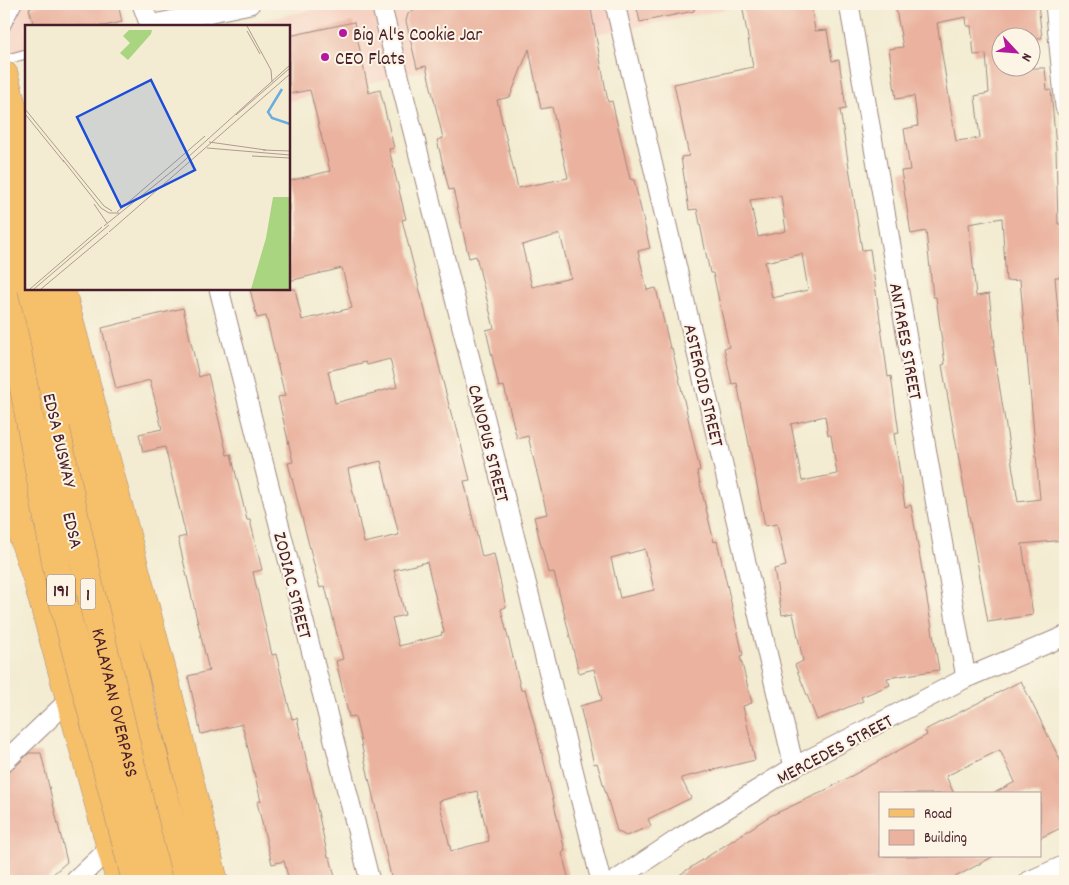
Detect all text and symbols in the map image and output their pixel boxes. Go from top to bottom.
place label: Big Al's Cookie Jar [353,23,482,50]
inset map [25,25,290,290]
marker: Big Al's Cookie Jar [337,27,349,39]
north arrow [992,28,1042,78]
place label: CEO Flats [335,47,405,74]
text: N [1015,49,1036,64]
marker: CEO Flats [319,51,331,63]
street label: ANTARES STREET [880,281,927,403]
street label: ASTEROID STREET [674,322,729,450]
street label: CANOPUS STREET [459,382,514,506]
street label: EDSA BUSWAY [34,391,82,492]
street label: EDSA [53,510,88,552]
street label: ZODIAC STREET [264,530,317,642]
road number: 191 [47,574,75,606]
road number: 1 [80,578,96,610]
street label: KALAYAAN OVERPASS [82,626,143,781]
street label: MERCEDES STREET [773,709,899,793]
legend [879,792,1042,858]
text: Road [924,804,952,826]
text: Building [924,828,967,850]

